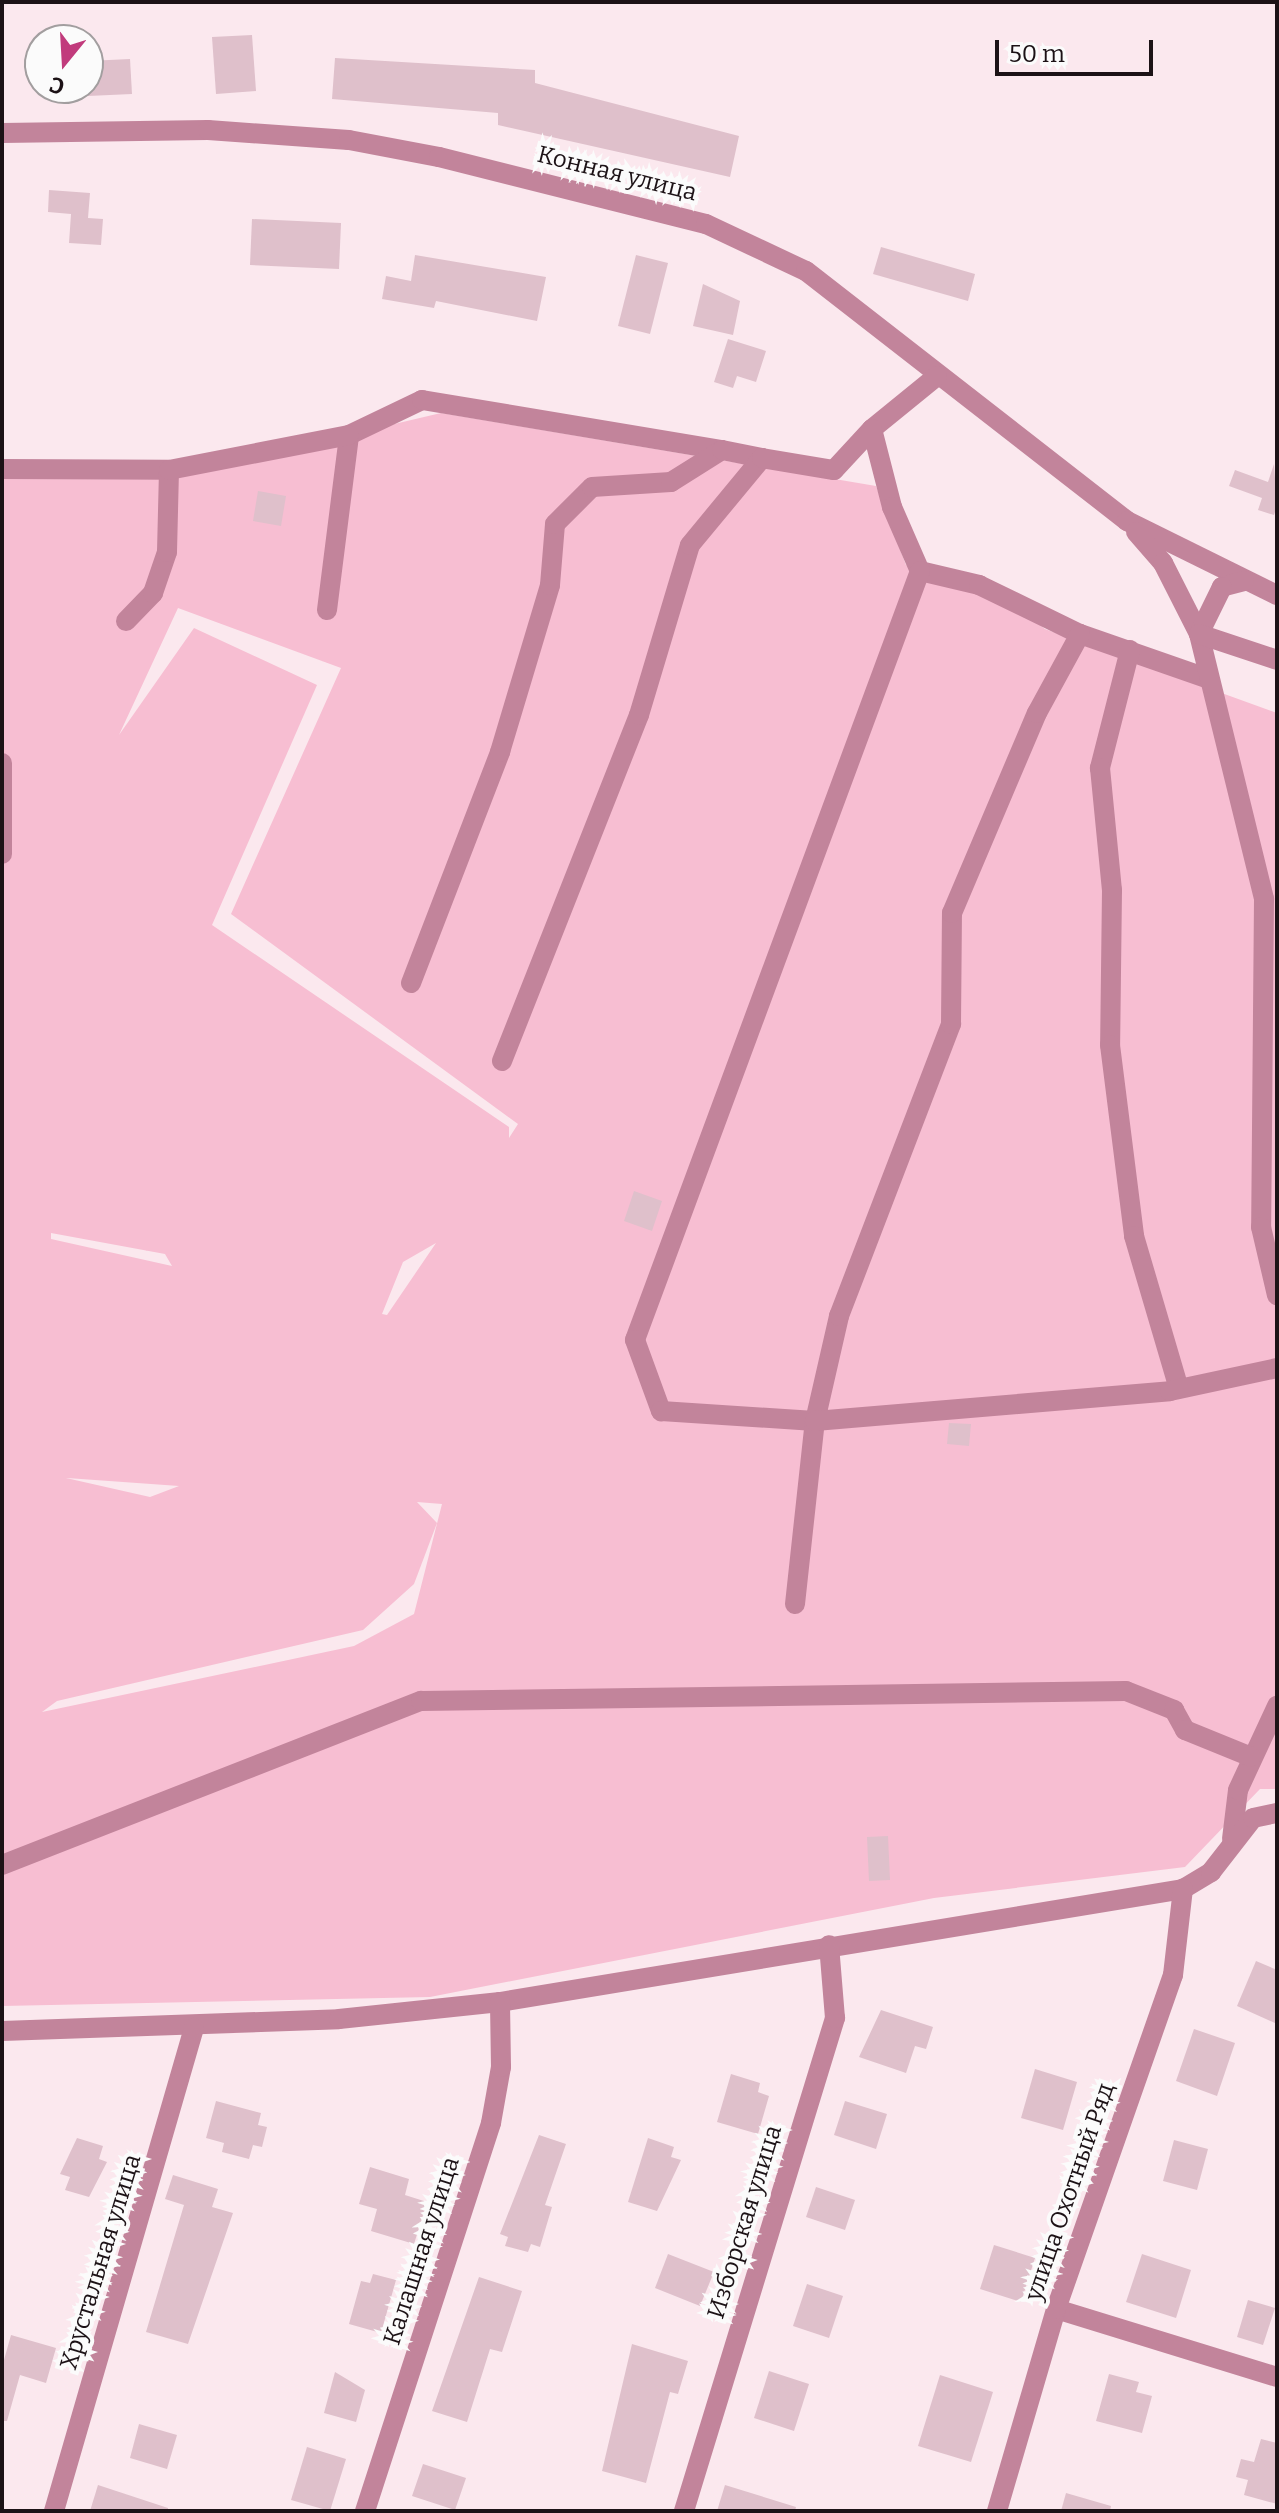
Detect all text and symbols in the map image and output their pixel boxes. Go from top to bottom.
north arrow [24,24,104,104]
scale bar [999,24,1157,74]
text: 50 m [1009,40,1065,68]
text: С [46,70,68,100]
street label: Конная улица [534,140,700,208]
street label: улица Охотный Ряд [1019,2079,1121,2305]
street label: Изборская улица [702,2122,788,2322]
street label: Хрустальная улица [55,2151,147,2373]
street label: Калашная улица [378,2153,466,2349]

